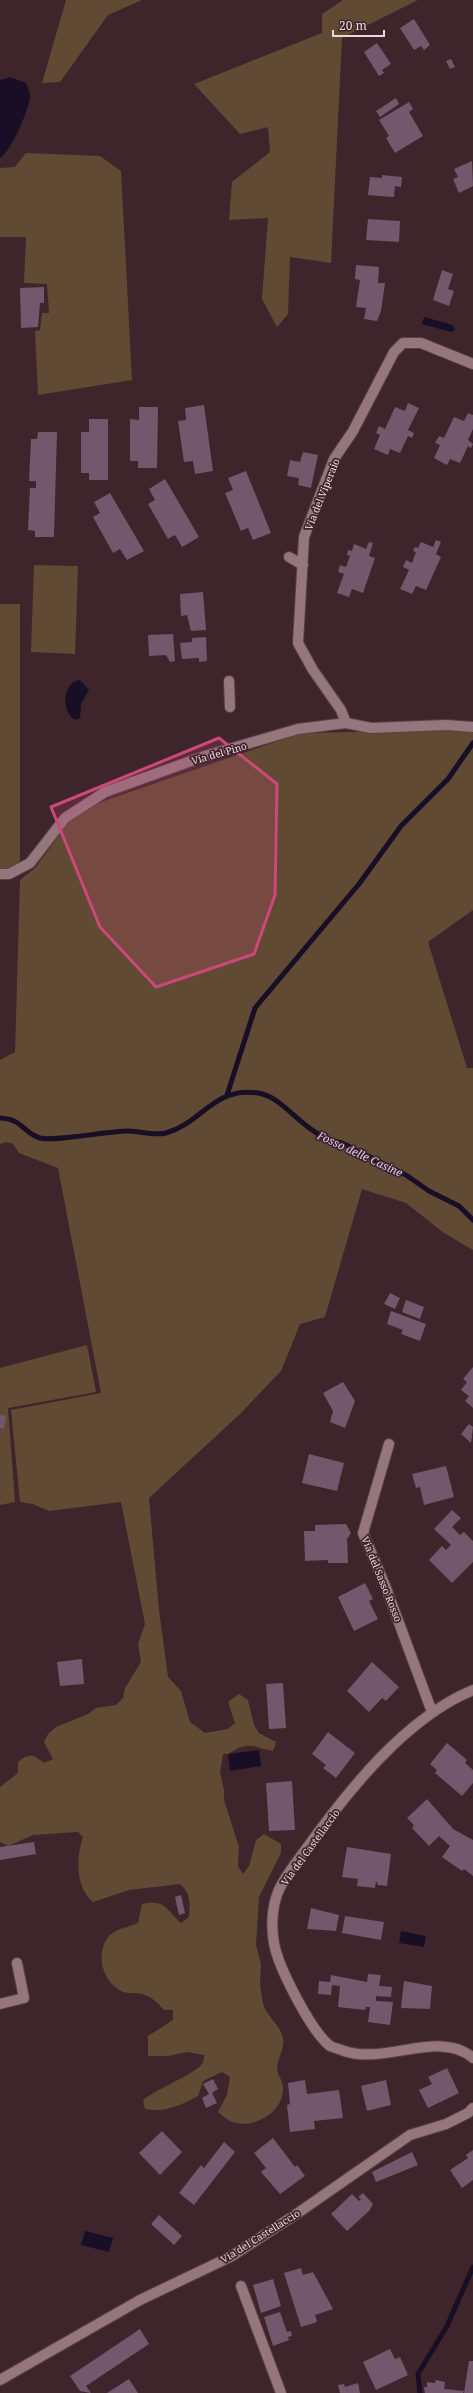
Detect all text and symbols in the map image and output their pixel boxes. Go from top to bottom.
scale bar [333,12,384,38]
text: 20 m [339,17,367,34]
street label: Via del Viperaio [301,456,343,532]
street label: Via del Pino [190,738,248,768]
water label: Fosso delle Casine [314,1127,406,1180]
street label: Via del Sasso Rosso [358,1534,406,1624]
street label: Via del Castellaccio [278,1806,343,1888]
street label: Via del Castellaccio [218,2206,303,2266]

